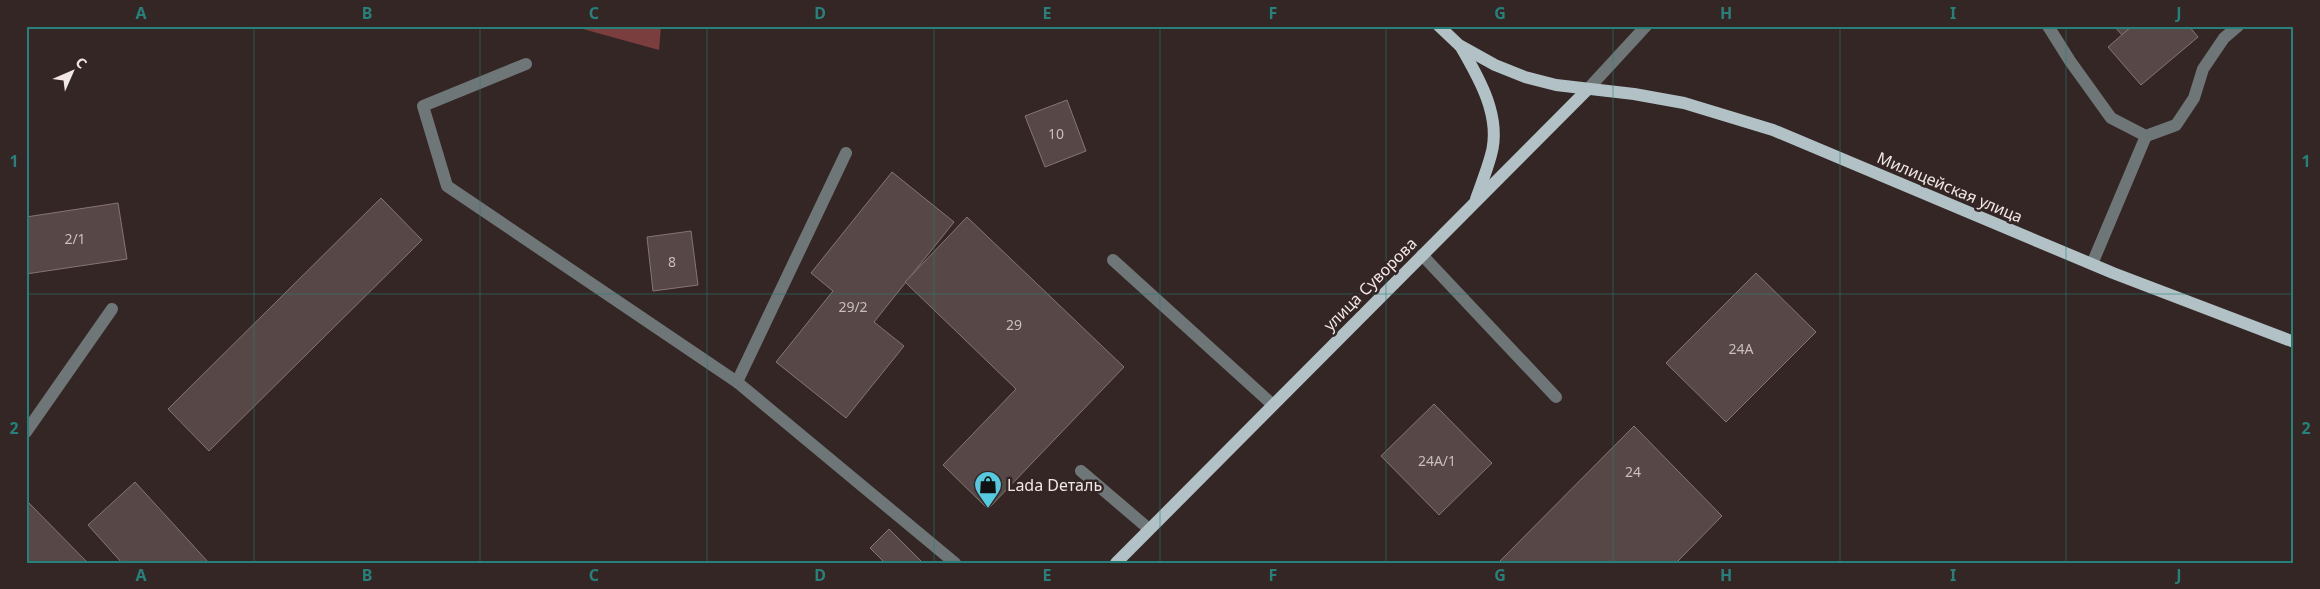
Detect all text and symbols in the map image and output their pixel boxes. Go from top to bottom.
text: A [135,2,147,24]
text: B [362,2,372,24]
text: C [589,2,599,24]
text: D [814,2,826,24]
text: E [1043,2,1052,24]
text: F [1269,2,1277,24]
text: G [1494,2,1506,24]
text: H [1720,2,1732,24]
text: I [1950,2,1956,24]
text: J [2174,2,2182,24]
north arrow [48,48,98,98]
text: С [72,53,91,72]
house number: 10 [1048,124,1064,143]
street label: Милицейская улица [1874,146,2026,228]
text: 1 [9,150,19,172]
text: 1 [2301,150,2311,172]
house number: 2/1 [64,229,86,248]
street label: улица Суворова [1319,233,1421,335]
house number: 8 [668,252,676,271]
house number: 29/2 [838,297,868,316]
house number: 29 [1006,315,1022,334]
house number: 24А [1729,339,1754,358]
text: 2 [9,417,19,439]
text: 2 [2301,417,2311,439]
house number: 24А/1 [1418,451,1456,470]
house number: 24 [1625,462,1641,481]
shop icon: Lada Dеталь [973,470,1003,509]
place label: Lada Dеталь [1007,474,1102,496]
text: A [135,564,147,586]
text: B [362,564,372,586]
text: C [589,564,599,586]
text: D [814,564,826,586]
text: E [1043,564,1052,586]
text: F [1269,564,1277,586]
text: G [1494,564,1506,586]
text: H [1720,564,1732,586]
text: I [1950,564,1956,586]
text: J [2174,564,2182,586]

